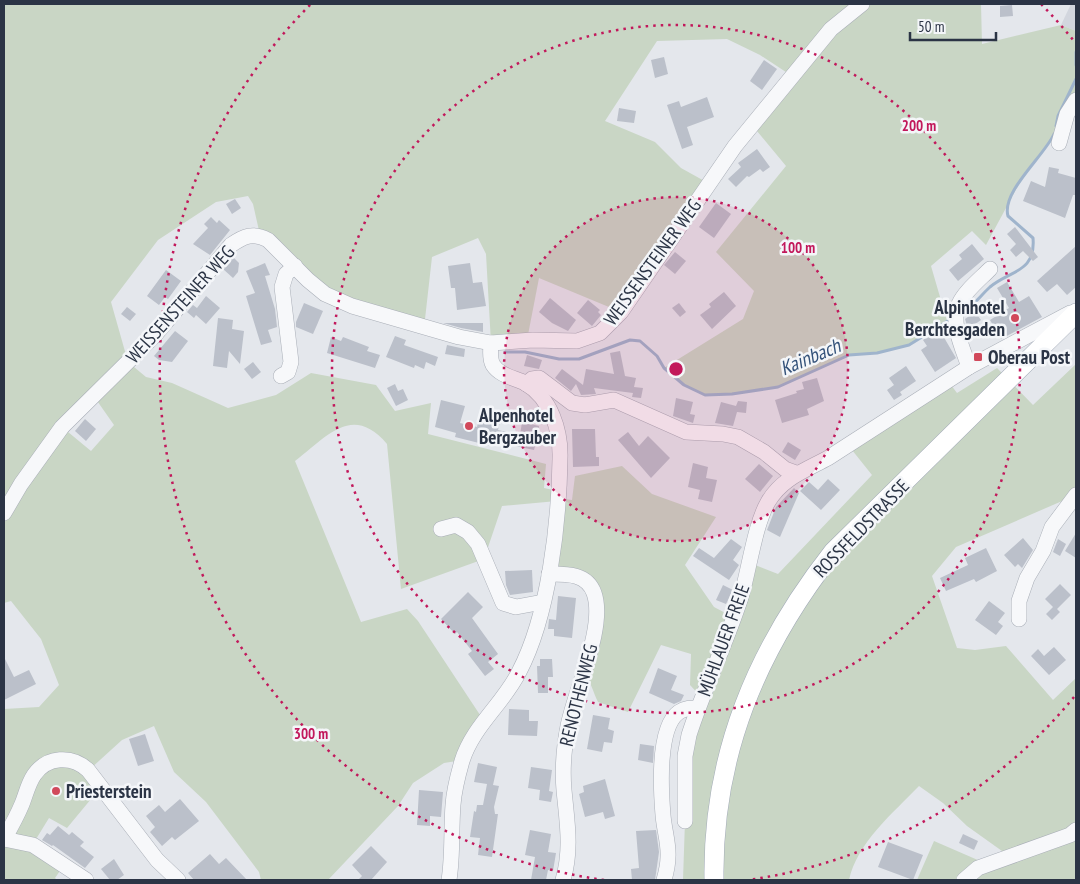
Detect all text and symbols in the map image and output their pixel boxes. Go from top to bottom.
scale bar [910,10,996,42]
text: 50 m [918,17,944,36]
text: 200 m [902,116,936,135]
street label: WEISSENSTEINER WEG [598,194,706,330]
text: 100 m [781,238,815,257]
street label: WEISSENSTEINER WEG [121,240,239,368]
place label: Alpinhotel Berchtesgaden [905,295,1005,341]
marker: Alpinhotel Berchtesgaden [1009,312,1021,324]
water label: Kainbach [776,332,845,381]
place label: Oberau Post [988,345,1070,369]
marker: Oberau Post [972,351,984,363]
centre of rings [667,360,685,378]
place label: Alpenhotel Bergzauber [478,403,557,449]
marker: Alpenhotel Bergzauber [463,420,475,432]
street label: ROSSFELDSTRASSE [808,474,914,582]
street label: MÜHLAUER FREIE [692,580,754,700]
street label: RENOTHENWEG [554,641,602,749]
text: 300 m [294,724,328,743]
place label: Priesterstein [66,779,152,803]
marker: Priesterstein [50,785,62,797]

